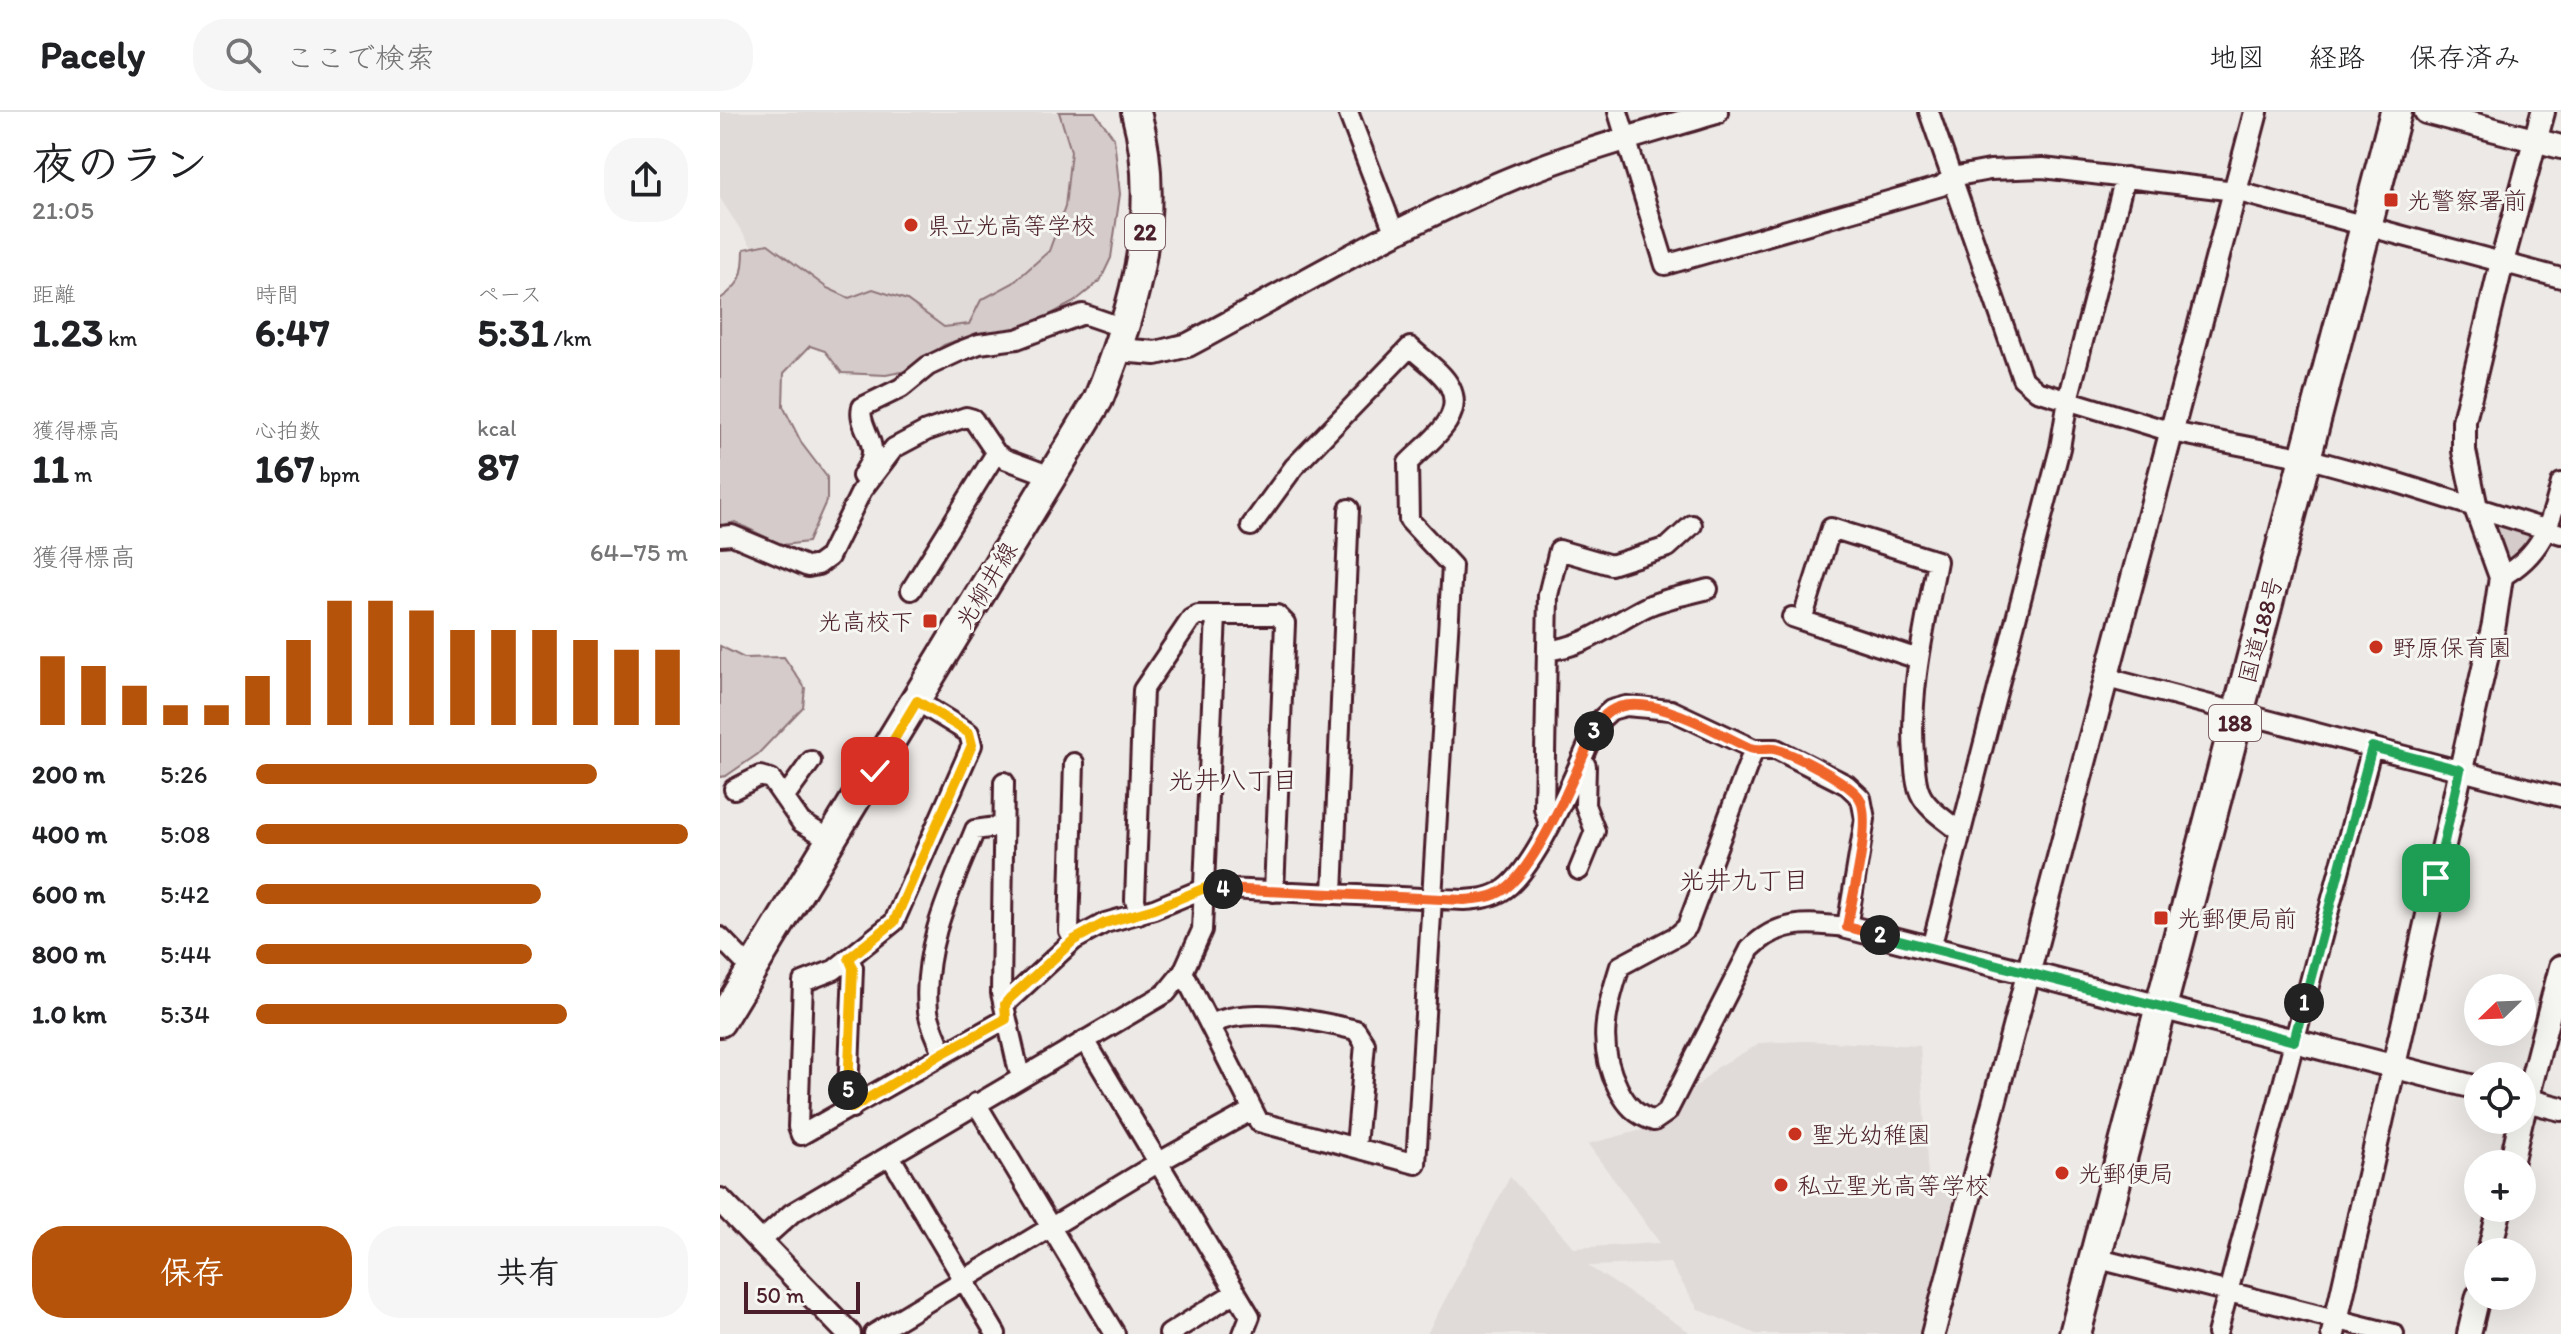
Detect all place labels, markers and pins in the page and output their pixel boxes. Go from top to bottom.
place label: 光警察署前 [2407,186,2527,215]
marker: 光警察署前 [2382,191,2400,209]
place label: 県立光高等学校 [927,211,1095,240]
marker: 県立光高等学校 [902,216,920,234]
place label: 光高校下 [818,607,914,636]
marker: 光高校下 [921,612,939,630]
place label: 野原保育園 [2392,633,2512,662]
marker: 野原保育園 [2367,638,2385,656]
pin: 3 [1574,711,1614,751]
pin [841,737,909,805]
pin [2402,844,2470,912]
pin: 4 [1203,869,1243,909]
place label: 光郵便局前 [2177,904,2297,933]
marker: 光郵便局前 [2152,909,2170,927]
pin: 2 [1860,915,1900,955]
pin: 1 [2284,983,2324,1023]
pin: 5 [828,1070,868,1110]
place label: 聖光幼稚園 [1811,1120,1931,1149]
marker: 聖光幼稚園 [1786,1125,1804,1143]
place label: 光郵便局 [2078,1159,2174,1188]
marker: 光郵便局 [2053,1164,2071,1182]
place label: 私立聖光高等学校 [1797,1171,1989,1200]
marker: 私立聖光高等学校 [1772,1176,1790,1194]

